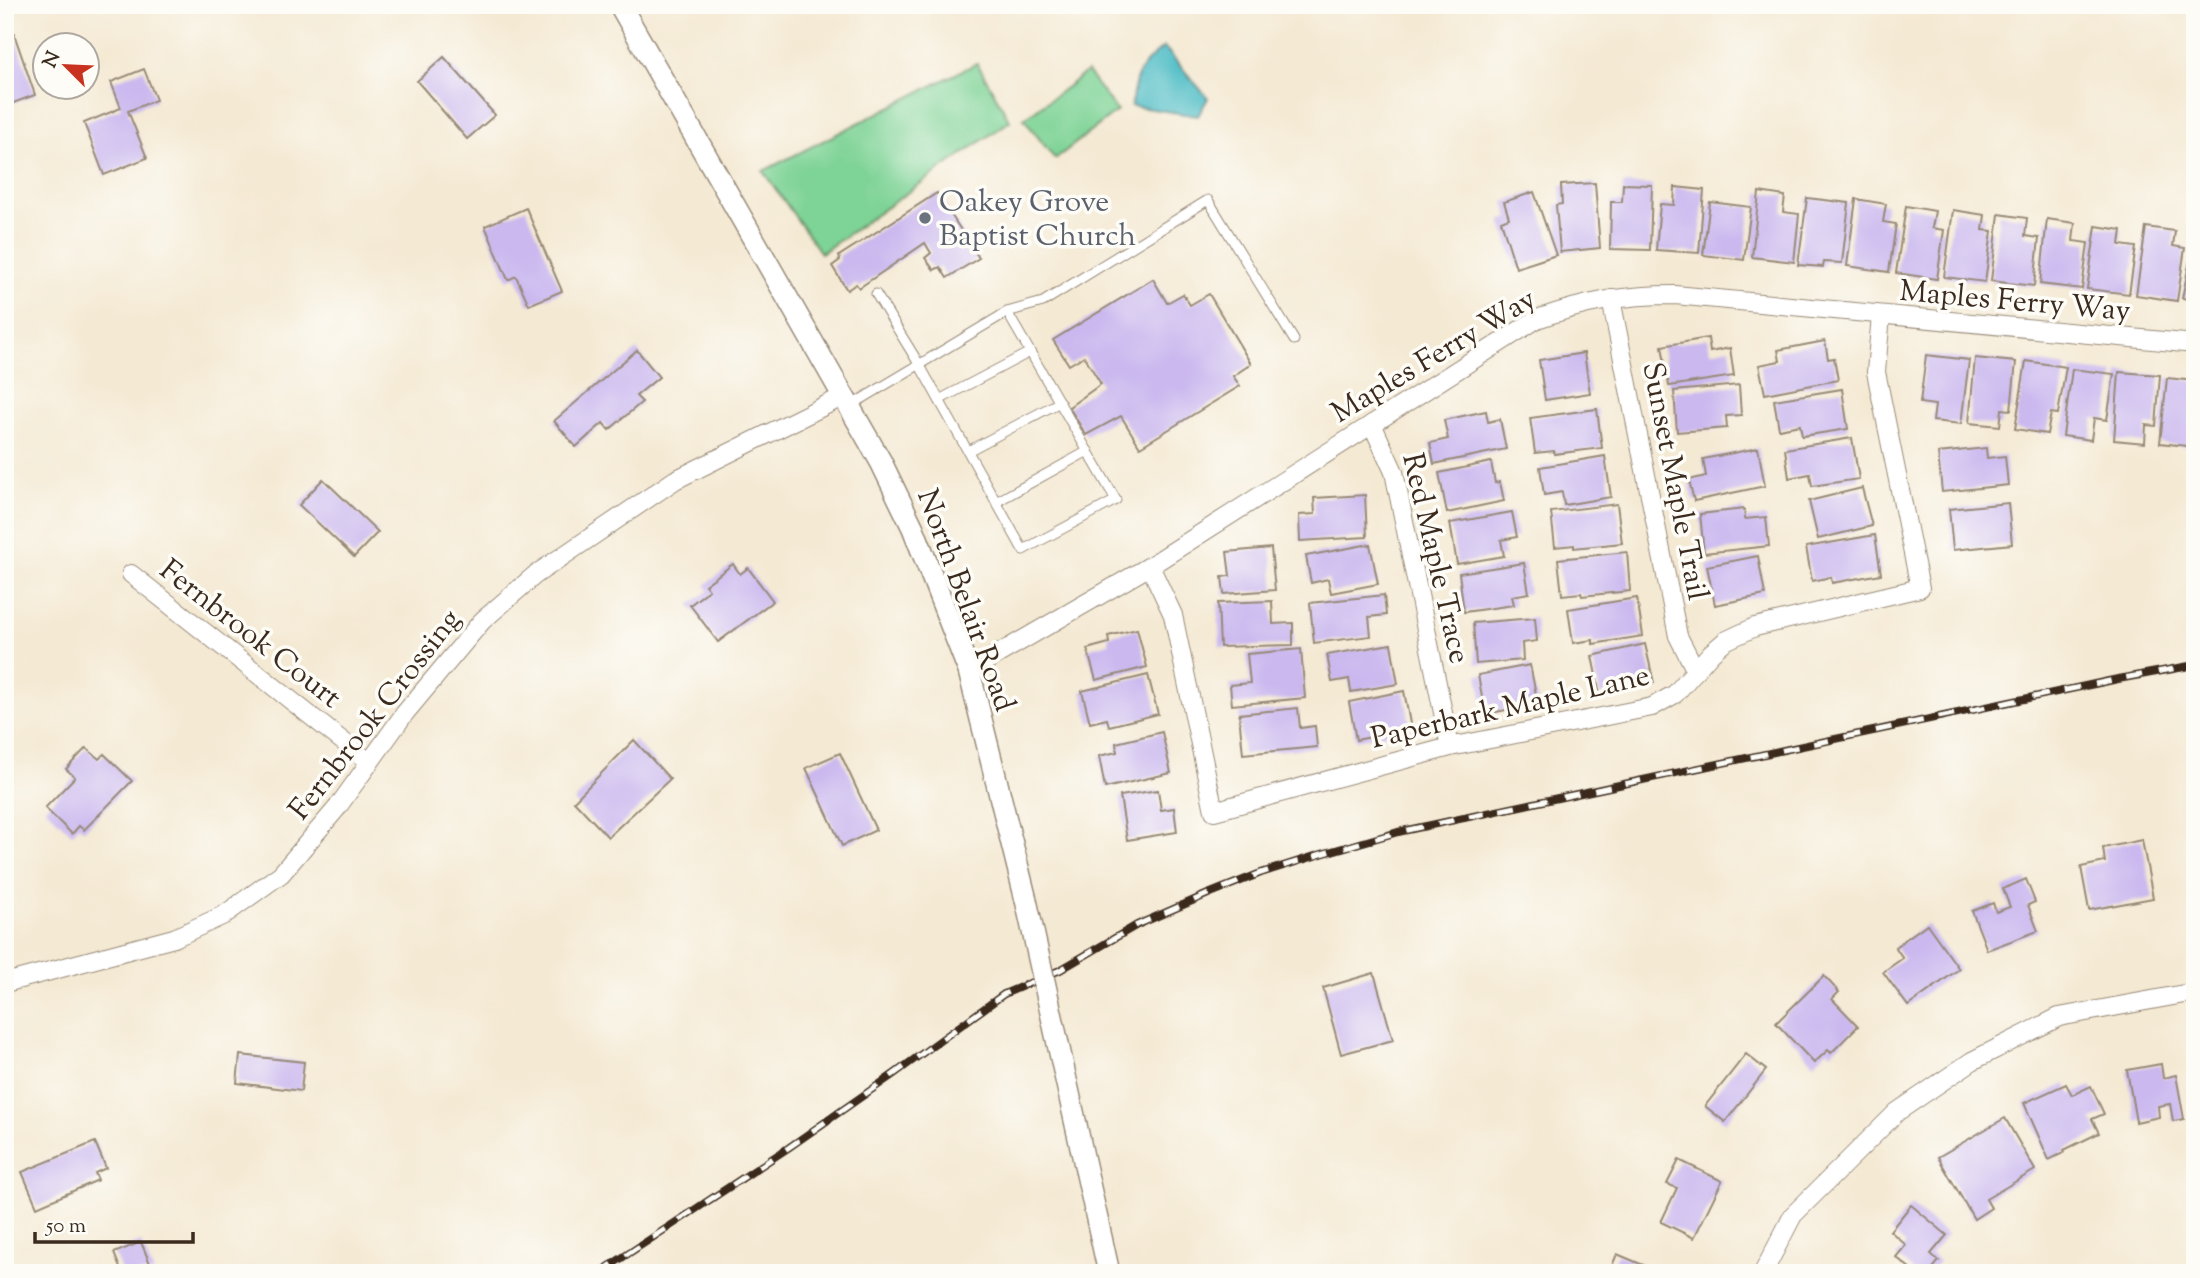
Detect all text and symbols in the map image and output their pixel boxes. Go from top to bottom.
north arrow [32,32,102,102]
text: N [37,48,68,73]
place label: Oakey Grove Baptist Church [939,182,1137,259]
marker: Oakey Grove Baptist Church [917,210,933,226]
street label: Maples Ferry Way [1897,271,2132,334]
street label: Maples Ferry Way [1324,279,1545,435]
street label: Sunset Maple Trail [1629,359,1718,604]
street label: Red Maple Trace [1389,449,1480,668]
street label: North Belair Road [904,484,1025,718]
street label: Fernbrook Court [149,550,350,720]
street label: Fernbrook Crossing [280,601,472,830]
street label: Paperbark Maple Lane [1367,655,1654,761]
scale bar [35,1201,192,1245]
text: 50 m [45,1212,86,1242]

